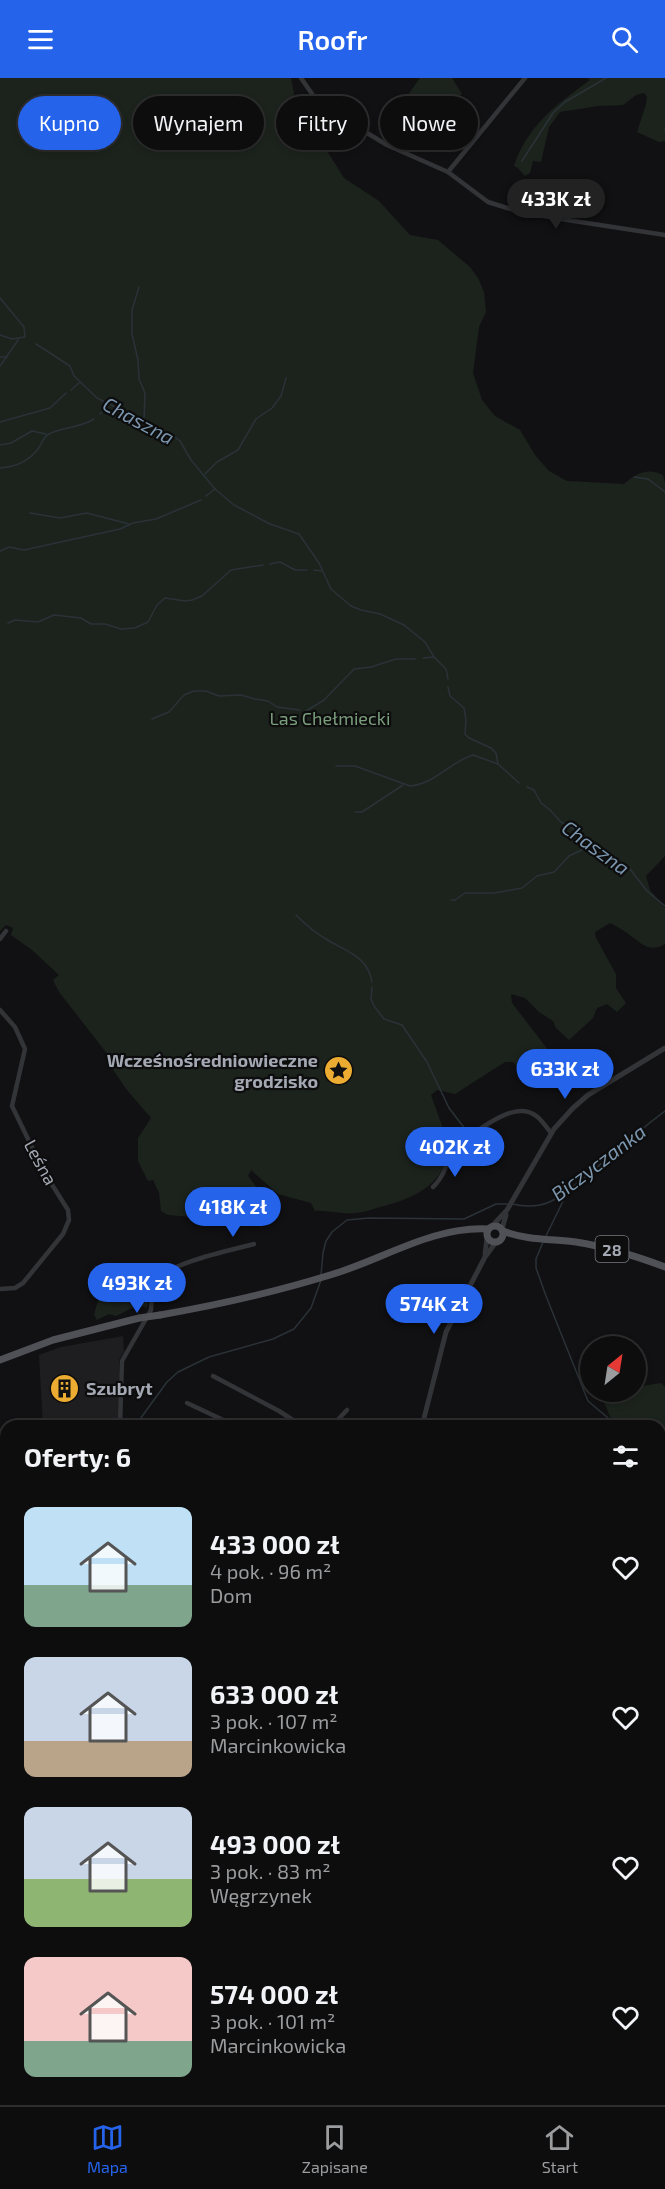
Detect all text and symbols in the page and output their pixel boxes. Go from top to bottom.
icon: menu [24,23,57,56]
text: Roofr [297,23,368,55]
icon: search [608,23,641,56]
chip: Kupno [18,96,121,150]
chip: Wynajem [133,96,264,150]
chip: Filtry [276,96,368,150]
chip: Nowe [380,96,478,150]
pin: 433K zł [501,179,611,230]
text: 433K zł [521,186,591,210]
water label: Chaszna [99,391,179,449]
park label: Las Chełmiecki [270,707,390,729]
water label: Chaszna [558,814,634,880]
place label: Wcześnośredniowieczne grodzisko [107,1049,318,1092]
pin: 633K zł [510,1049,620,1100]
place icon: Wcześnośredniowieczne grodzisko [323,1054,355,1086]
text: 633K zł [531,1056,599,1080]
water label: Biczyczanka [546,1119,651,1206]
pin: 402K zł [400,1127,510,1178]
text: 402K zł [419,1134,491,1158]
street label: Leśna [20,1136,62,1188]
pin: 418K zł [178,1187,288,1238]
text: 418K zł [199,1194,267,1218]
road number: 28 [596,1236,628,1262]
pin: 493K zł [82,1263,192,1314]
text: 493K zł [102,1270,172,1294]
pin: 574K zł [379,1284,489,1335]
text: 574K zł [400,1291,468,1315]
north arrow [580,1336,646,1402]
map controls [580,1336,646,1402]
building icon: Szubryt [49,1372,81,1404]
place label: Szubryt [86,1377,153,1399]
icon: filters [609,1440,642,1473]
text: Oferty: 6 [24,1441,131,1472]
text: 433 000 zł [210,1528,340,1559]
icon: home [72,1531,144,1603]
icon: heart [609,1551,642,1584]
text: 4 pok. · 96 m² [210,1559,331,1583]
text: Dom [210,1583,252,1607]
text: 633 000 zł [210,1678,338,1709]
icon: home [72,1681,144,1753]
icon: heart [609,1701,642,1734]
text: 3 pok. · 107 m² [210,1709,337,1733]
text: Marcinkowicka [210,1733,346,1757]
text: 493 000 zł [210,1828,340,1859]
icon: home [72,1831,144,1903]
icon: heart [609,1851,642,1884]
text: 3 pok. · 83 m² [210,1859,330,1883]
text: Węgrzynek [210,1883,312,1907]
text: 574 000 zł [210,1978,338,2009]
icon: home [72,1981,144,2053]
icon: heart [609,2001,642,2034]
text: 3 pok. · 101 m² [210,2009,335,2033]
text: Marcinkowicka [210,2033,346,2057]
tab: Mapa [87,2121,128,2176]
tab: Zapisane [302,2121,368,2176]
tab: Start [542,2121,578,2176]

